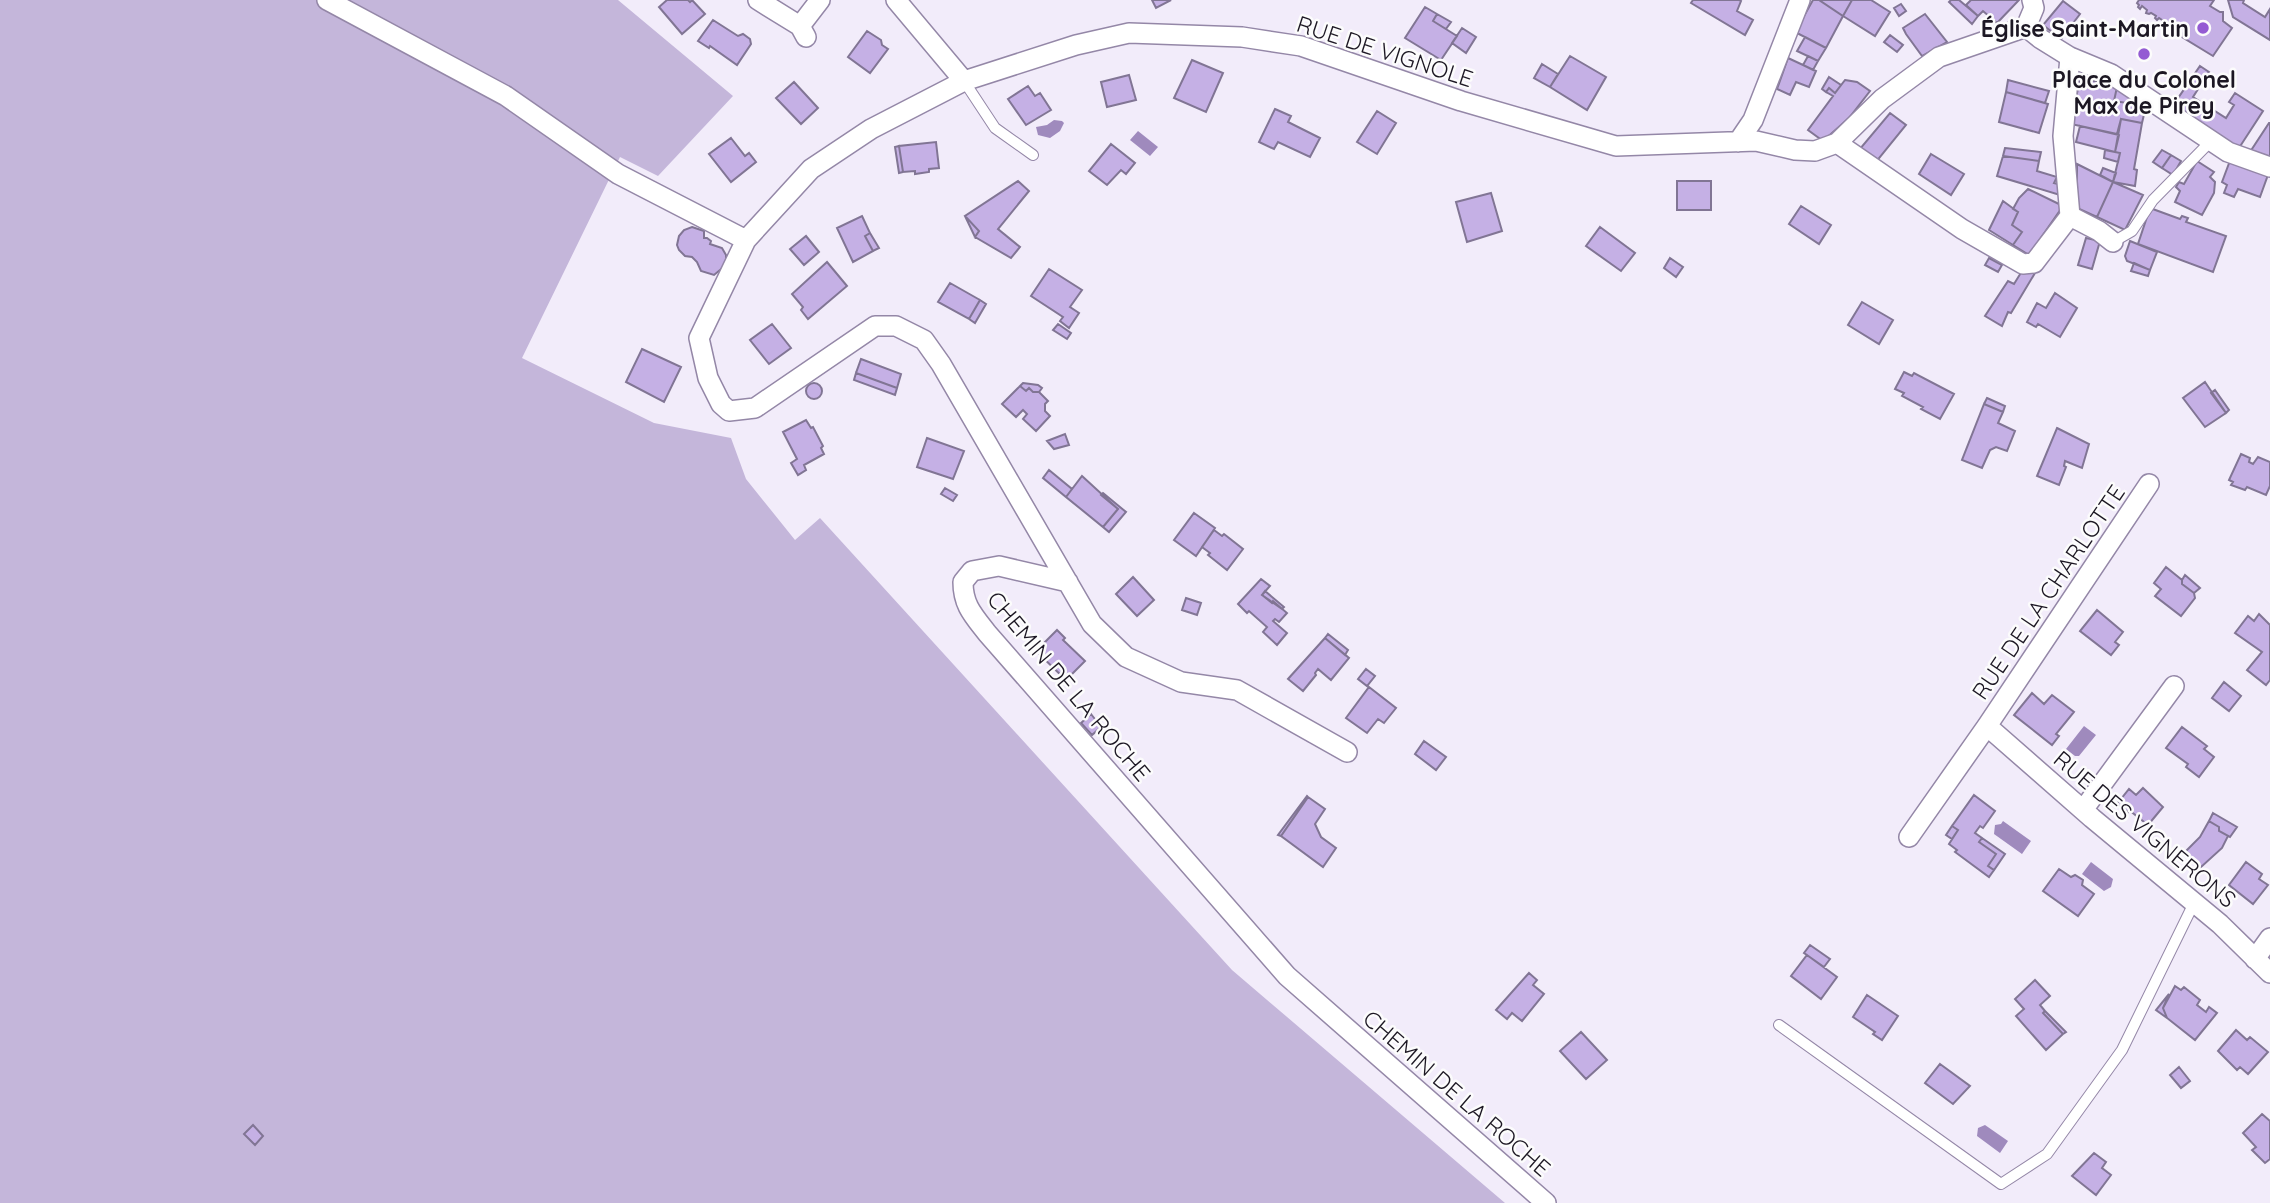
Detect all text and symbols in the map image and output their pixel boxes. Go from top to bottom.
street label: RUE DE VIGNOLE [1293,9,1477,93]
place label: Église Saint-Martin [1981,14,2189,43]
marker: Église Saint-Martin [2195,20,2211,36]
marker: Place du Colonel Max de Pirey [2136,46,2152,62]
place label: Place du Colonel Max de Pirey [2052,65,2236,120]
street label: RUE DE LA CHARLOTTE [1965,479,2131,705]
street label: CHEMIN DE LA ROCHE [981,585,1157,787]
street label: RUE DES VIGNERONS [2048,744,2242,914]
street label: CHEMIN DE LA ROCHE [1357,1004,1557,1182]

